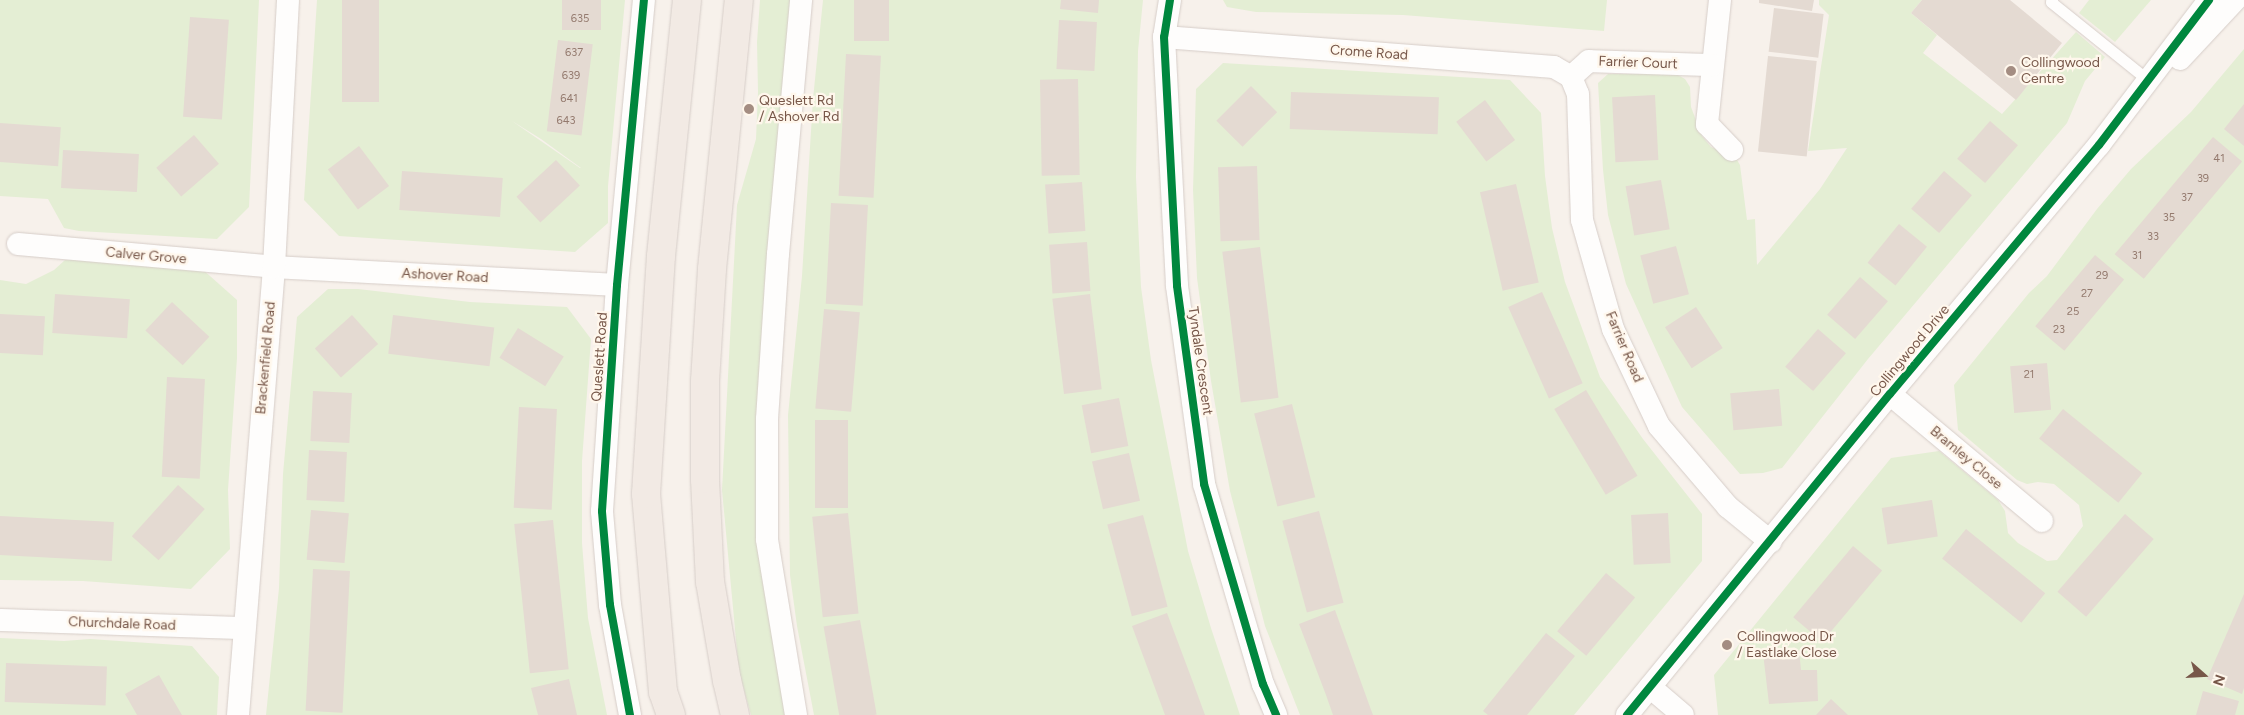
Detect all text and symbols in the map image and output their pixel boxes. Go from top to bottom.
house number: 635 [571,12,589,26]
street label: Crome Road [1329,42,1409,64]
house number: 637 [565,46,583,60]
street label: Farrier Court [1598,53,1678,73]
place label: Collingwood Centre [2021,55,2100,88]
marker: Collingwood Centre [2005,65,2017,77]
house number: 639 [562,69,580,83]
house number: 641 [560,92,578,106]
place label: Queslett Rd / Ashover Rd [759,93,840,125]
marker: Queslett Rd / Ashover Rd [743,103,755,115]
house number: 643 [556,114,576,128]
house number: 41 [2213,152,2225,166]
house number: 39 [2197,172,2209,186]
house number: 37 [2181,191,2193,205]
house number: 35 [2163,211,2175,225]
house number: 33 [2147,230,2159,244]
street label: Calver Grove [105,244,187,268]
house number: 31 [2132,249,2142,263]
street label: Ashover Road [401,265,489,287]
house number: 29 [2096,269,2108,283]
house number: 27 [2081,287,2093,301]
street label: Brackenfield Road [253,301,279,415]
street label: Collingwood Drive [1867,302,1953,400]
house number: 25 [2067,305,2079,319]
street label: Tyndale Crescent [1184,306,1216,416]
street label: Farrier Road [1602,309,1646,385]
street label: Queslett Road [588,312,612,402]
house number: 23 [2053,323,2065,337]
house number: 21 [2024,368,2034,382]
street label: Bramley Close [1926,423,2006,493]
street label: Churchdale Road [68,614,176,634]
place label: Collingwood Dr / Eastlake Close [1737,629,1837,662]
marker: Collingwood Dr / Eastlake Close [1721,639,1733,651]
north arrow [2179,650,2229,700]
text: N [2209,672,2228,688]

